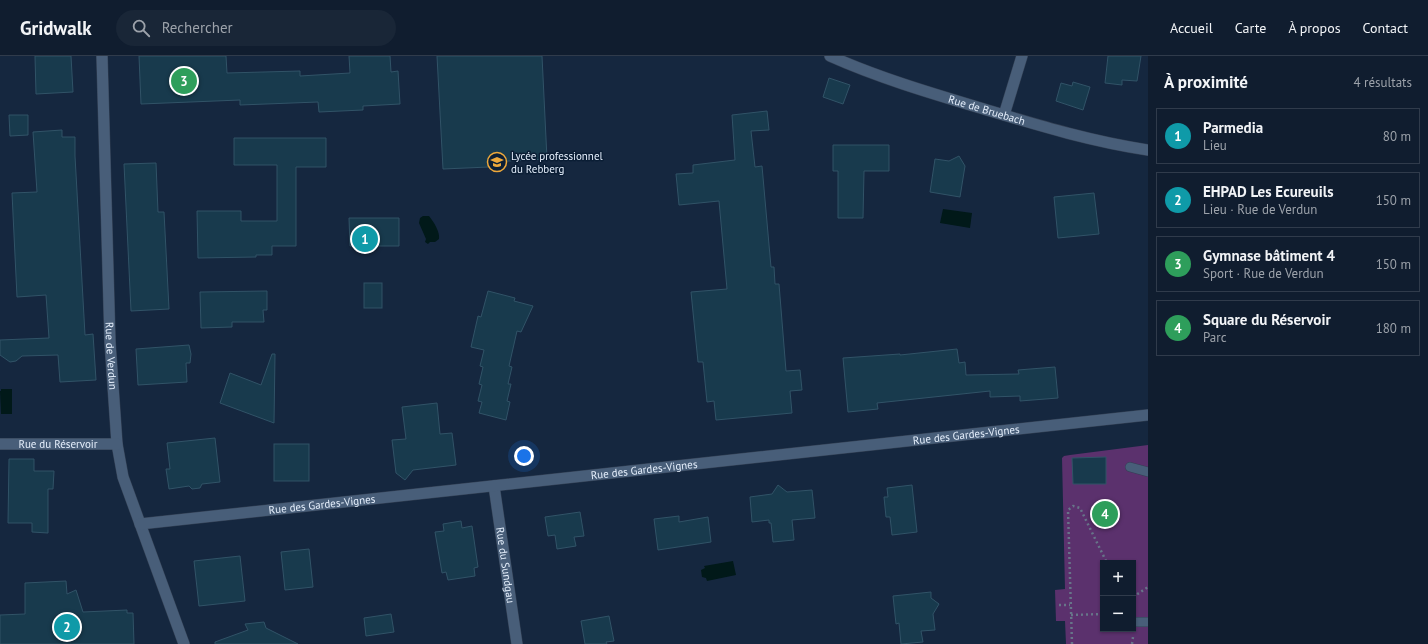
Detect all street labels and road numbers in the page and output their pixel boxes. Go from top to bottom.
street label: Rue de Bruebach [947,92,1027,128]
street label: Rue de Verdun [102,322,120,390]
street label: Rue des Gardes-Vignes [912,422,1021,447]
street label: Rue du Réservoir [18,437,98,451]
street label: Rue des Gardes-Vignes [590,457,698,482]
street label: Rue des Gardes-Vignes [268,492,376,517]
street label: Rue du Sundgau [493,526,518,604]

